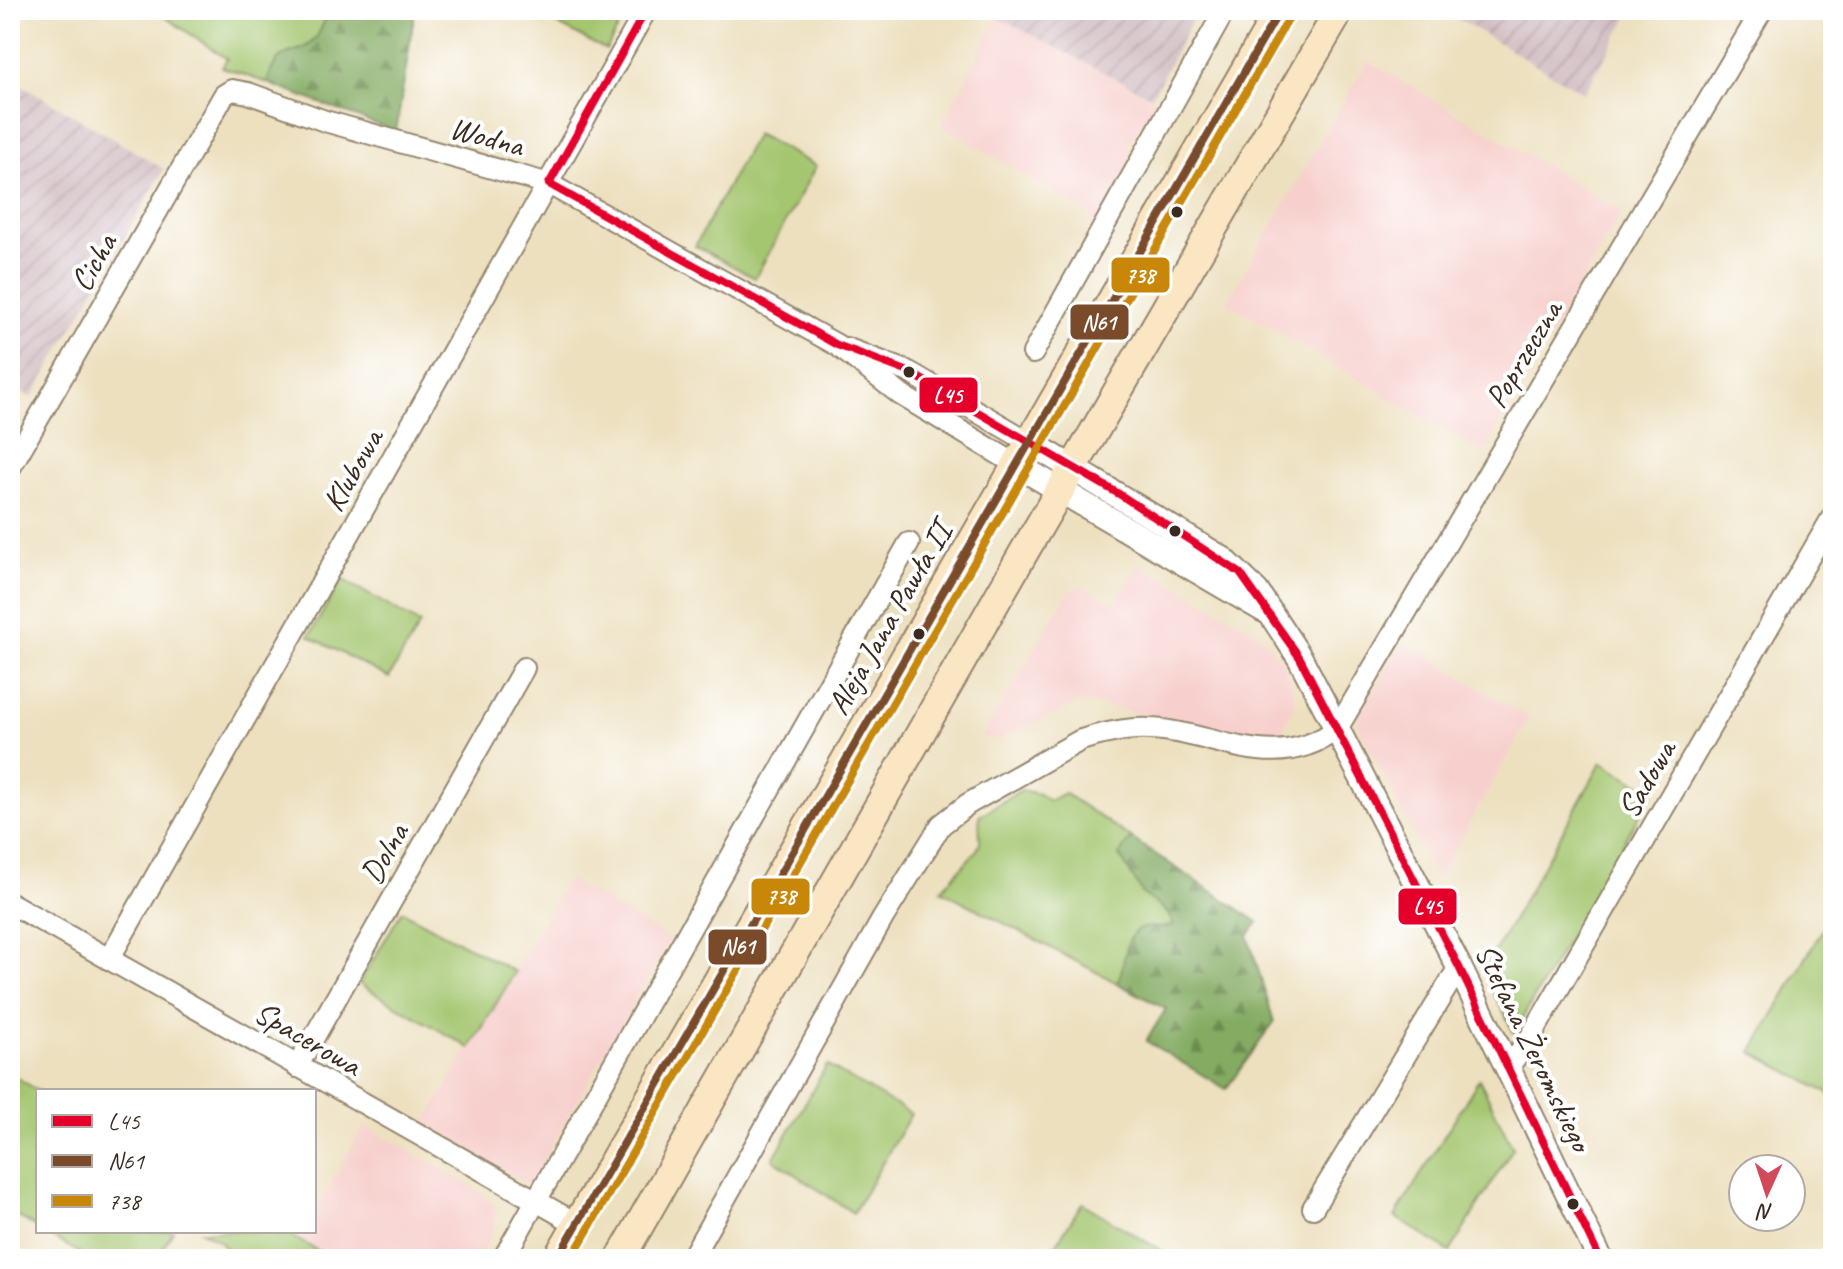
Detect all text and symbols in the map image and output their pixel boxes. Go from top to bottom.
street label: Wodna [446,107,530,166]
unlabelled marker [1169,204,1185,220]
street label: Cicha [61,224,127,298]
line badge: 738 [1110,256,1171,294]
text: 738 [1125,262,1158,290]
street label: Poprzeczna [1475,291,1573,415]
line badge: N61 [1069,303,1130,341]
text: N61 [1082,309,1118,337]
unlabelled marker [901,364,917,380]
line badge: L45 [918,376,979,414]
text: L45 [934,382,965,410]
street label: Klubowa [313,419,394,519]
street label: Aleja Jana Pawła II [818,509,964,722]
unlabelled marker [1167,523,1183,539]
unlabelled marker [911,626,927,642]
street label: Sadowa [1608,731,1686,825]
street label: Dolna [351,814,419,891]
line badge: 738 [750,877,811,916]
text: 738 [766,883,799,911]
line badge: L45 [1397,887,1458,926]
text: L45 [1414,893,1445,921]
line badge: N61 [707,928,768,966]
text: N61 [721,933,757,961]
street label: Stefana Żeromskiego [1466,937,1603,1161]
street label: Spacerowa [247,992,370,1086]
legend [36,1089,316,1233]
text: L45 [108,1106,141,1136]
text: N61 [108,1146,145,1176]
north arrow [1727,1153,1807,1233]
text: 738 [108,1186,143,1216]
unlabelled marker [1565,1196,1581,1212]
text: N [1755,1197,1774,1226]

